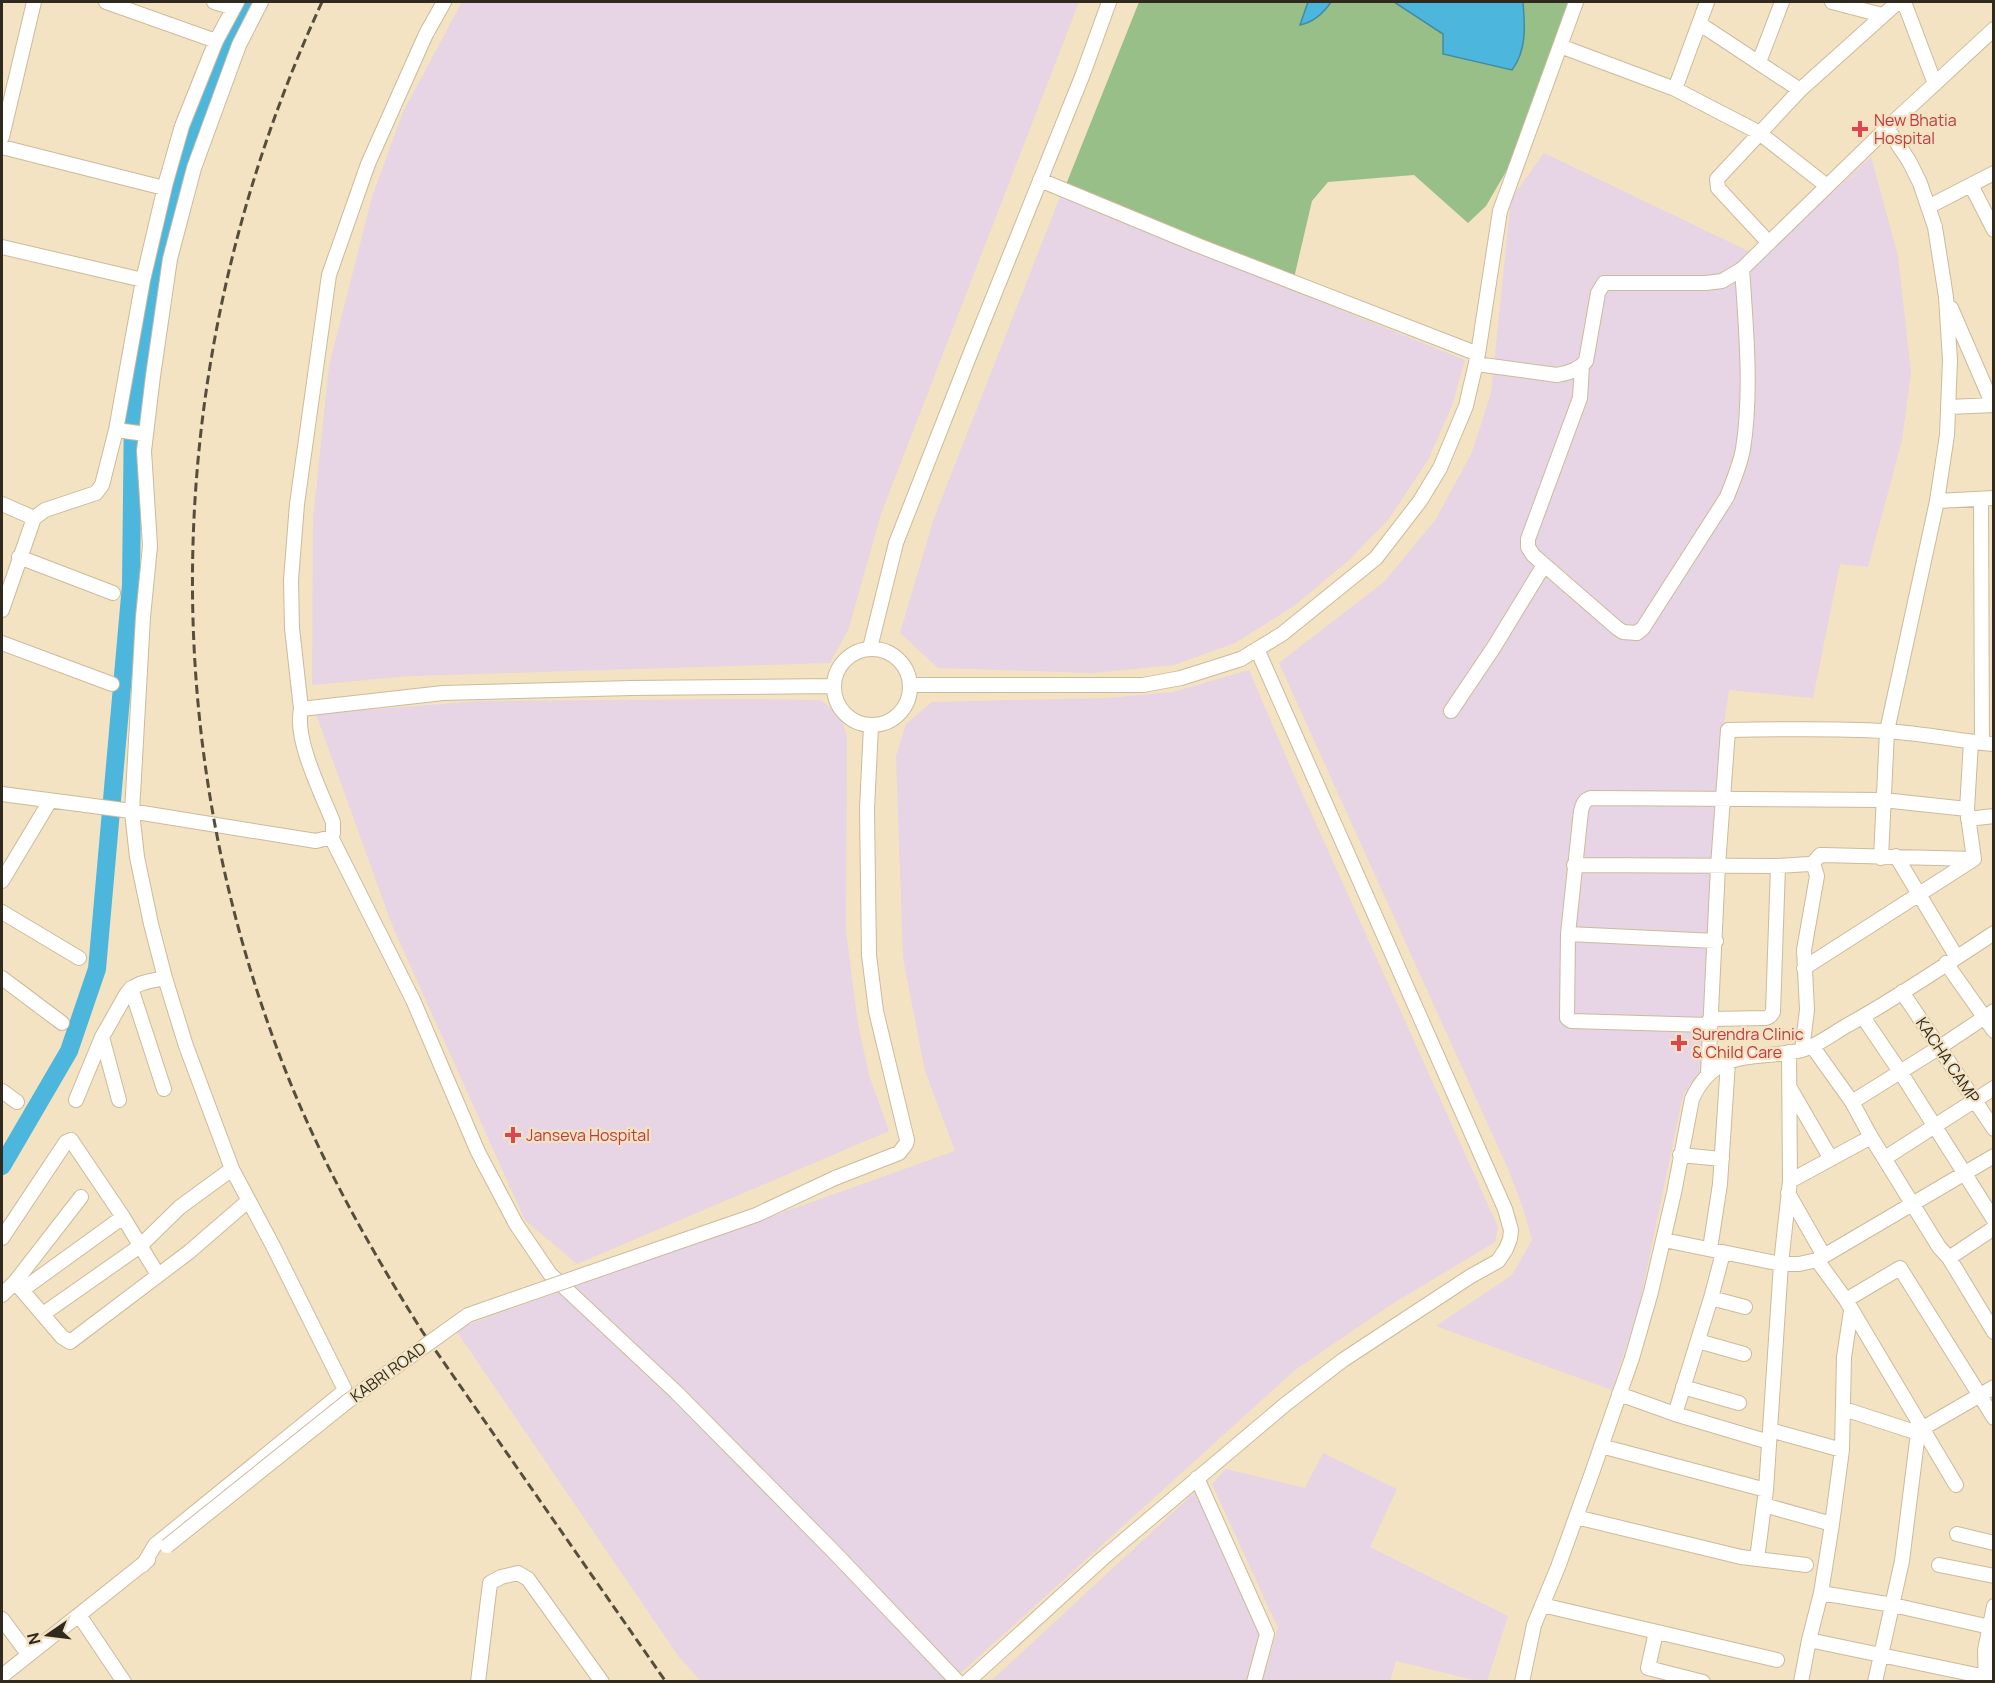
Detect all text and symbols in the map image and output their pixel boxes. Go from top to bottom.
place label: New Bhatia Hospital [1874,109,1957,149]
marker: New Bhatia Hospital [1851,120,1869,138]
street label: KACHA CAMP [1911,1013,1985,1108]
place label: Surendra Clinic & Child Care [1692,1023,1804,1063]
marker: Surendra Clinic & Child Care [1670,1034,1688,1052]
place label: Janseva Hospital [526,1124,650,1146]
marker: Janseva Hospital [504,1126,522,1144]
street label: KABRI ROAD [346,1337,431,1407]
north arrow [18,1605,78,1665]
text: N [21,1630,46,1647]

